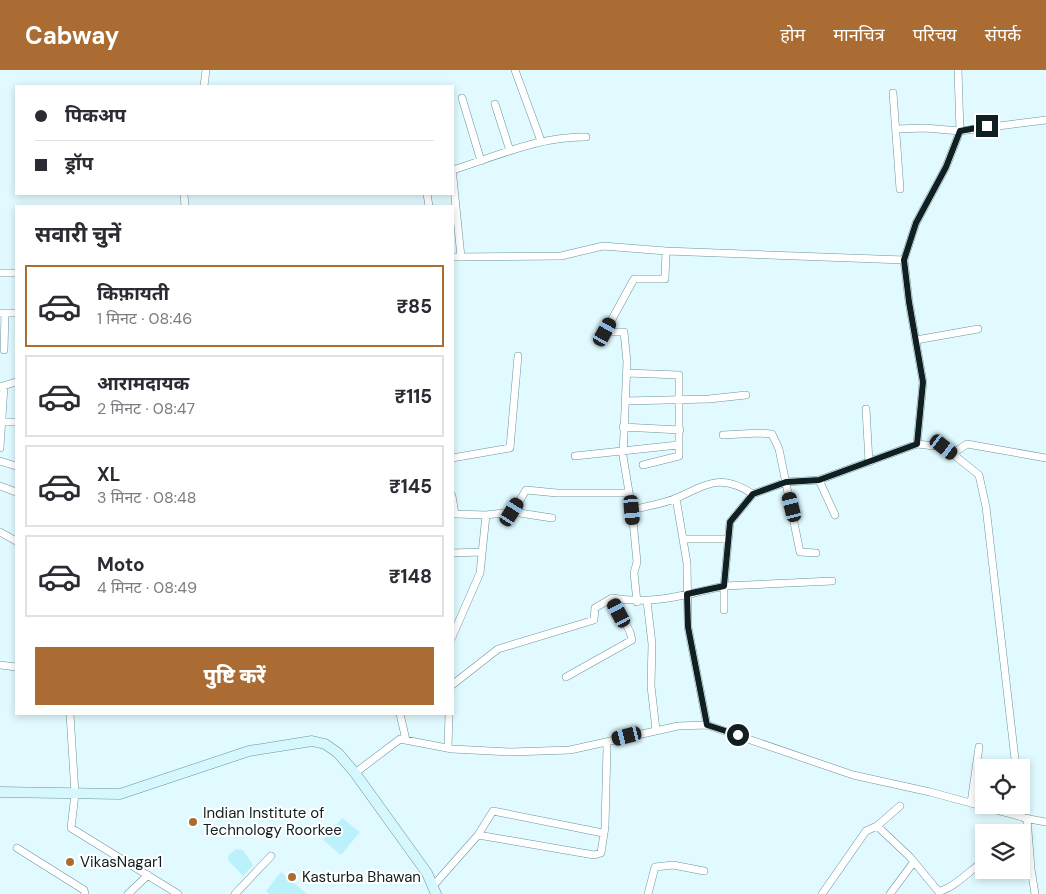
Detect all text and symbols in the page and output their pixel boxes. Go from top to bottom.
text: Cabway [25,20,119,51]
text: होम [780,23,805,47]
text: मानचित्र [833,23,885,47]
text: परिचय [913,23,957,47]
text: संपर्क [985,23,1021,47]
text: पिकअप [65,103,126,128]
route end [976,115,998,137]
text: ड्रॉप [65,151,93,176]
text: सवारी चुनें [35,220,121,249]
text: किफ़ायती [97,281,169,306]
icon: car [37,284,82,329]
text: ₹85 [396,294,432,319]
text: 1 मिनट · 08:46 [97,308,192,329]
car [591,315,618,349]
text: आरामदायक [97,371,189,396]
icon: car [37,374,82,419]
text: ₹115 [394,384,432,409]
text: 2 मिनट · 08:47 [97,398,195,419]
car [927,432,960,462]
text: XL [97,462,120,487]
icon: car [37,464,82,509]
text: ₹145 [389,474,432,499]
text: 3 मिनट · 08:48 [97,487,196,508]
car [781,491,802,523]
car [623,494,640,526]
car [497,495,526,529]
text: Moto [97,552,145,577]
icon: car [37,554,82,599]
text: ₹148 [389,564,432,589]
text: 4 मिनट · 08:49 [97,577,197,598]
car [605,596,632,630]
button: पुष्टि करें [35,647,434,705]
route start [727,724,749,746]
car [610,725,643,747]
map controls [975,759,1030,879]
button: locate [975,759,1030,814]
place label: Indian Institute of Technology Roorkee [203,803,342,840]
marker: Indian Institute of Technology Roorkee [187,816,199,828]
button: layers [975,824,1030,879]
place label: VikasNagar1 [80,852,162,872]
marker: VikasNagar1 [64,856,76,868]
place label: Kasturba Bhawan [302,867,421,887]
marker: Kasturba Bhawan [286,871,298,883]

